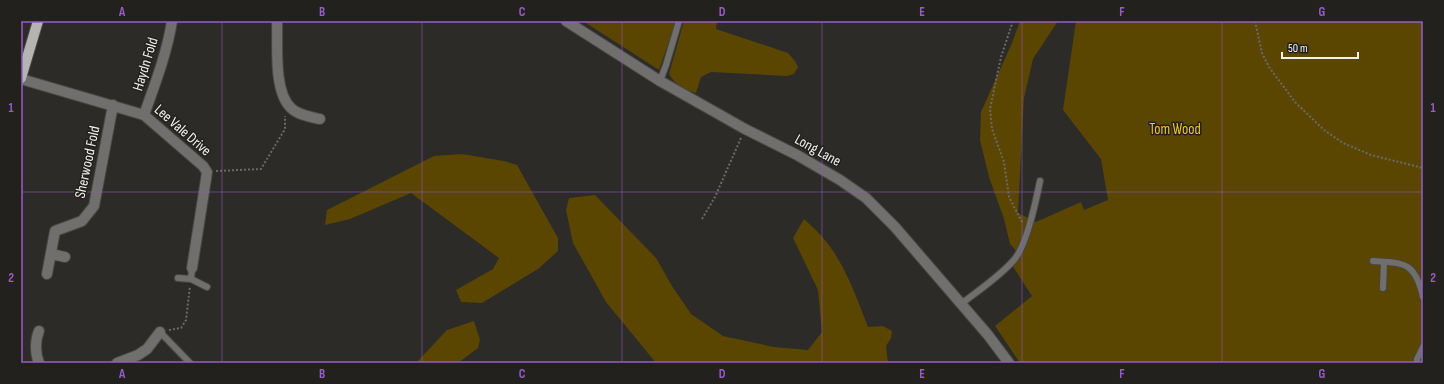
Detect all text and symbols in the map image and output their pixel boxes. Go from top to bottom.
text: A [118,4,126,20]
text: B [319,4,325,20]
text: C [519,4,526,20]
text: D [719,4,726,20]
text: E [919,4,925,20]
text: F [1119,4,1125,20]
text: G [1319,4,1326,20]
scale bar [1282,34,1358,60]
street label: Haydn Fold [128,35,163,93]
text: 50 m [1288,41,1308,56]
text: 1 [8,100,14,116]
street label: Lee Vale Drive [150,100,215,160]
text: 1 [1430,100,1436,116]
park label: Tom Wood [1149,120,1201,139]
street label: Sherwood Fold [71,124,104,200]
street label: Long Lane [791,130,844,171]
text: 2 [8,270,14,286]
text: 2 [1430,270,1436,286]
text: A [118,366,126,382]
text: B [319,366,325,382]
text: C [519,366,526,382]
text: D [719,366,726,382]
text: E [919,366,925,382]
text: F [1119,366,1125,382]
text: G [1319,366,1326,382]

